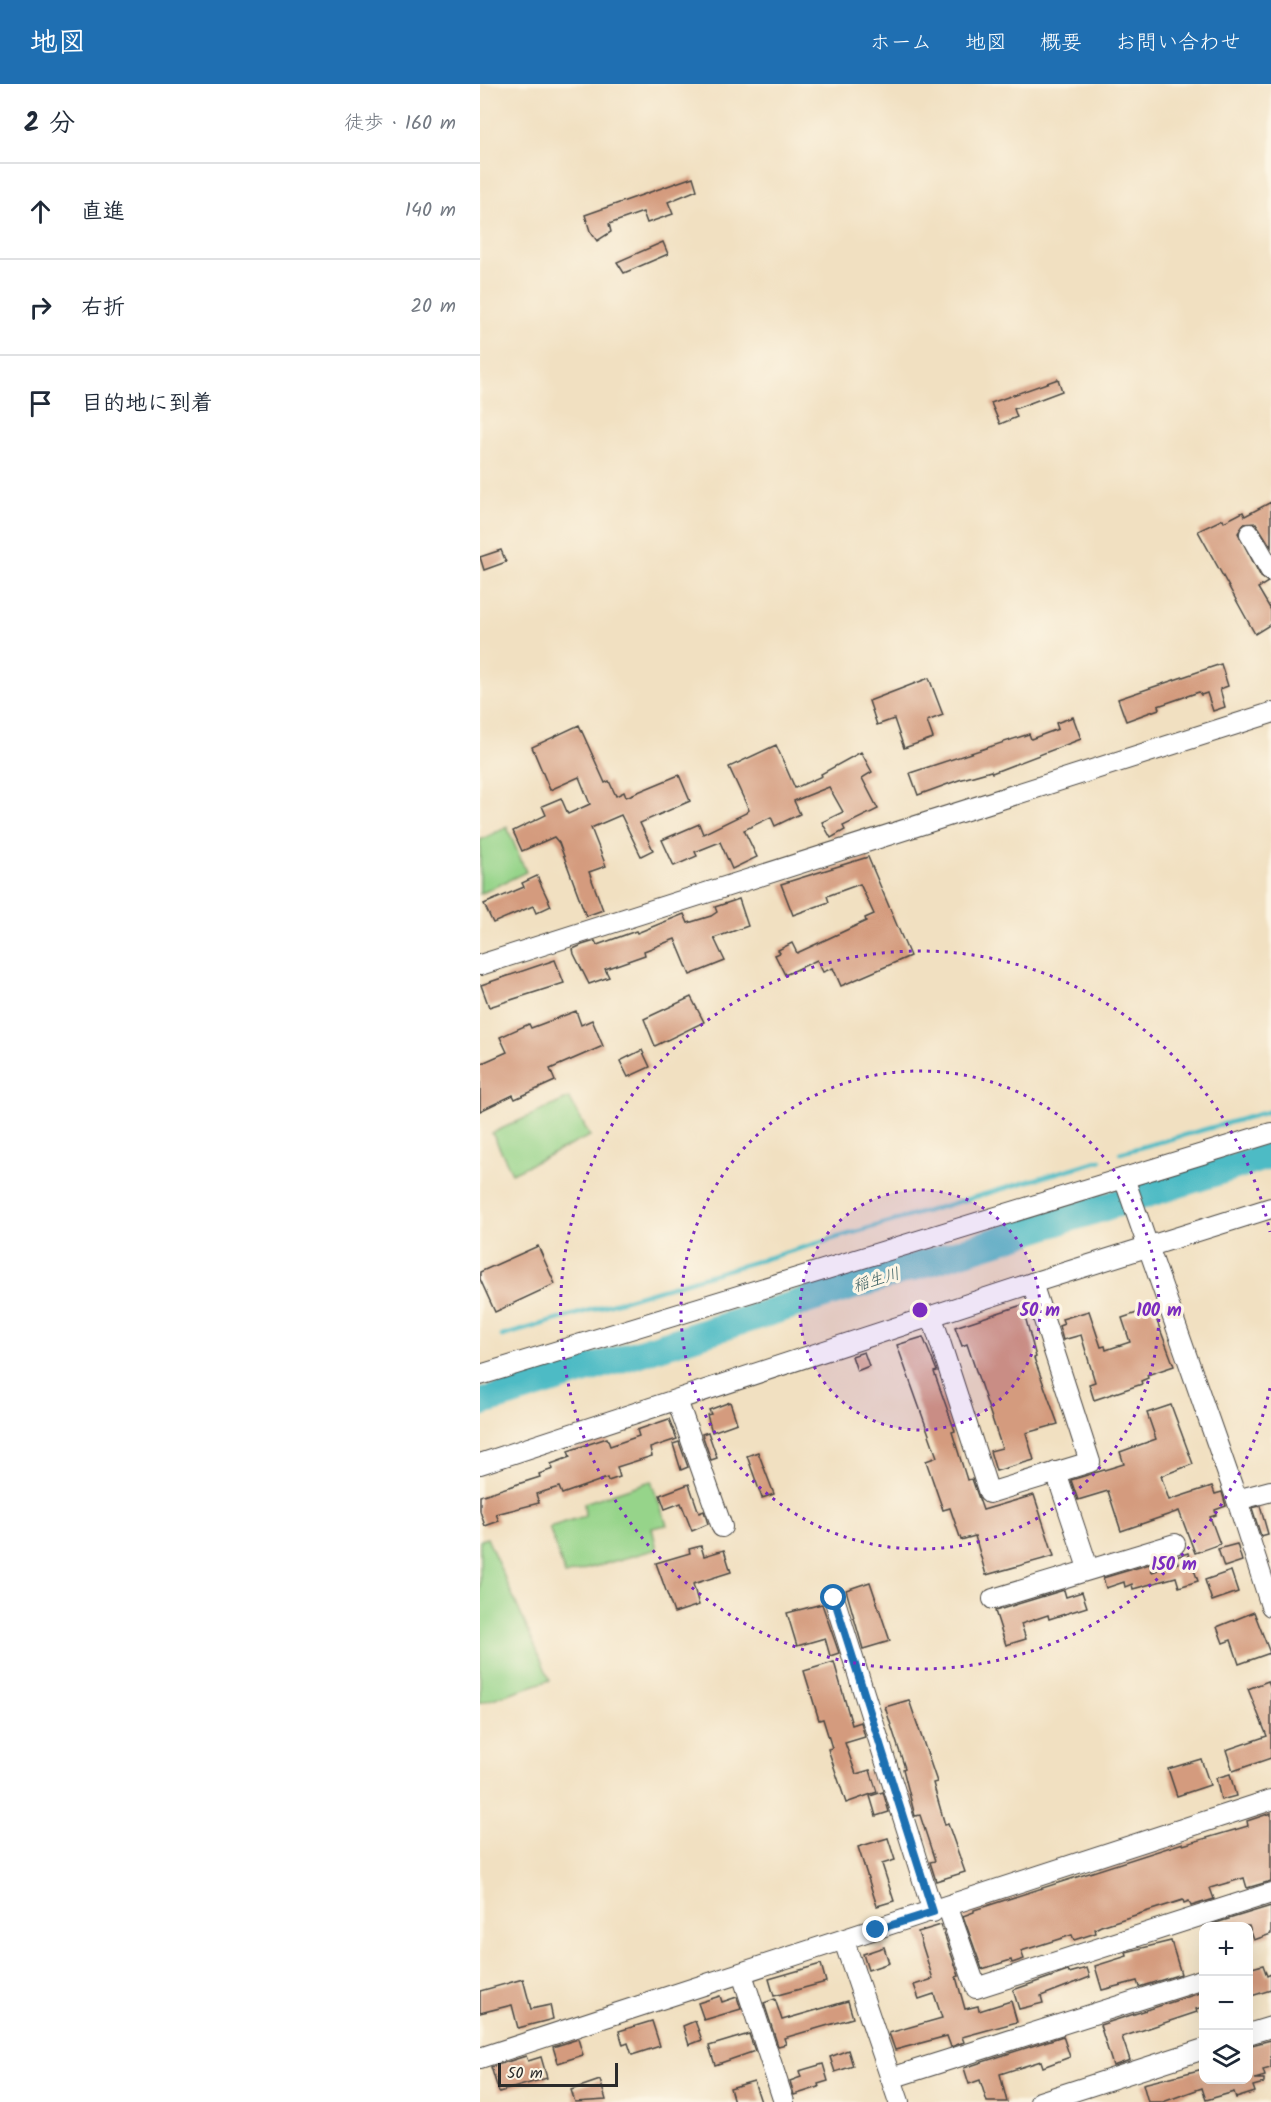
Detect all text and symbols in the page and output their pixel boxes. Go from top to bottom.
text: 地図 [30,21,86,66]
text: ホーム [870,27,932,60]
text: 地図 [965,27,1007,60]
text: 概要 [1040,27,1082,60]
text: お問い合わせ [1115,27,1241,60]
text: 2 分 [24,103,75,145]
text: 徒歩 · 160 m [344,108,456,140]
icon: ahead [24,195,57,228]
text: 直進 [81,195,125,230]
text: 140 m [405,195,456,227]
icon: right [24,291,57,324]
text: 右折 [81,291,125,326]
text: 20 m [410,291,456,323]
icon: arrive [24,387,57,420]
text: 目的地に到着 [81,387,213,422]
water label: 稲生川 [850,1261,903,1299]
text: 50 m [1019,1297,1060,1326]
text: 100 m [1136,1297,1182,1326]
centre of rings [910,1300,930,1320]
text: 150 m [1151,1551,1197,1580]
route start [820,1584,846,1610]
route end [862,1916,888,1942]
map controls [1199,1922,1253,2084]
button: + [1199,1922,1253,1976]
button: − [1199,1976,1253,2030]
button: layers [1199,2030,1253,2084]
scale bar [498,2060,618,2088]
text: 50 m [507,2061,543,2086]

